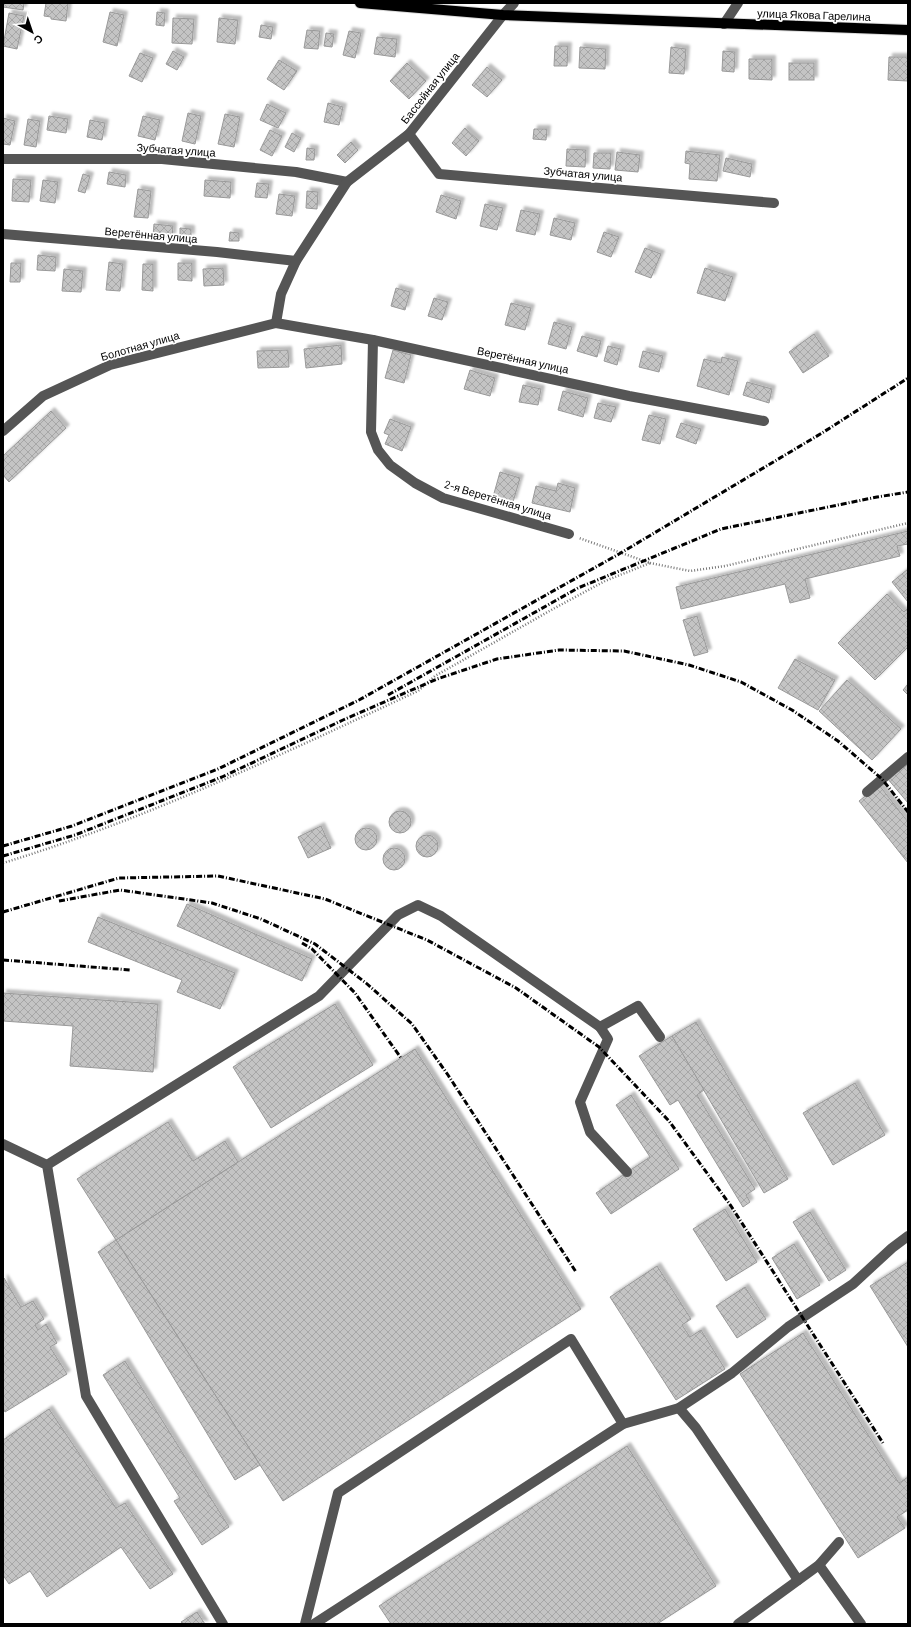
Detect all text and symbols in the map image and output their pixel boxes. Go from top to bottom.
street label: улица Якова Гарелина [757,6,872,23]
north arrow [12,12,52,52]
text: С [31,33,46,48]
street label: Бассейная улица [398,49,462,126]
street label: Зубчатая улица [136,140,217,159]
street label: Зубчатая улица [543,164,624,184]
street label: Веретённая улица [104,224,199,245]
street label: Болотная улица [99,328,181,363]
street label: Веретённая улица [476,343,571,376]
street label: 2-я Веретённая улица [443,477,554,522]

